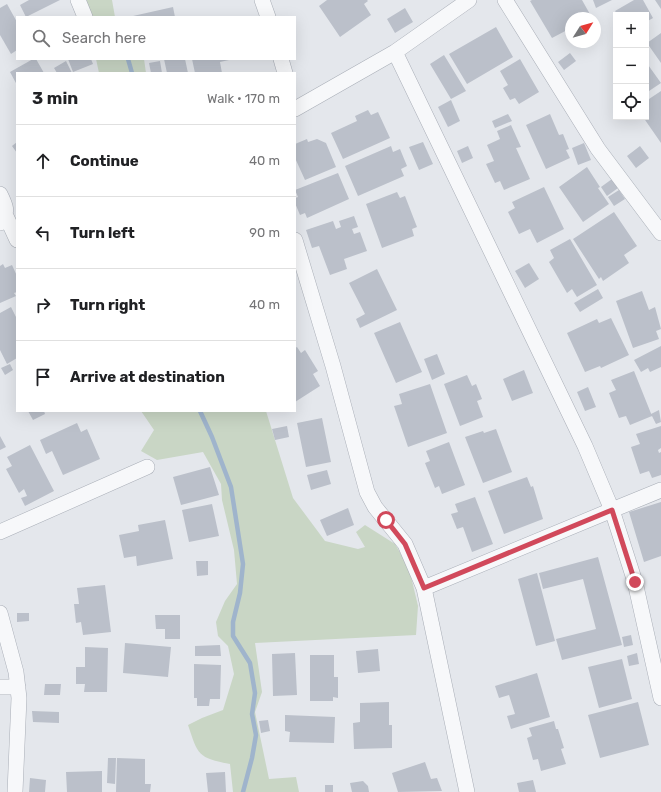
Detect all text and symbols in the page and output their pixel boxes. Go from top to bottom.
north arrow [565,12,601,48]
map controls [613,12,649,120]
button: + [613,12,649,48]
search box [16,16,296,60]
icon: search [30,27,52,49]
text: Search here [62,29,146,47]
button: − [613,48,649,84]
button: locate [613,84,649,120]
text: 3 min [32,88,78,108]
text: Walk · 170 m [207,91,280,106]
icon: ahead [32,150,54,172]
text: Continue [70,152,139,170]
text: 40 m [249,153,280,168]
icon: left [32,222,54,244]
text: Turn left [70,224,135,242]
text: 90 m [249,225,280,240]
icon: right [32,294,54,316]
text: Turn right [70,296,145,314]
text: 40 m [249,297,280,312]
icon: arrive [32,366,54,388]
text: Arrive at destination [70,368,225,386]
route start [377,511,395,529]
route end [626,573,644,591]

